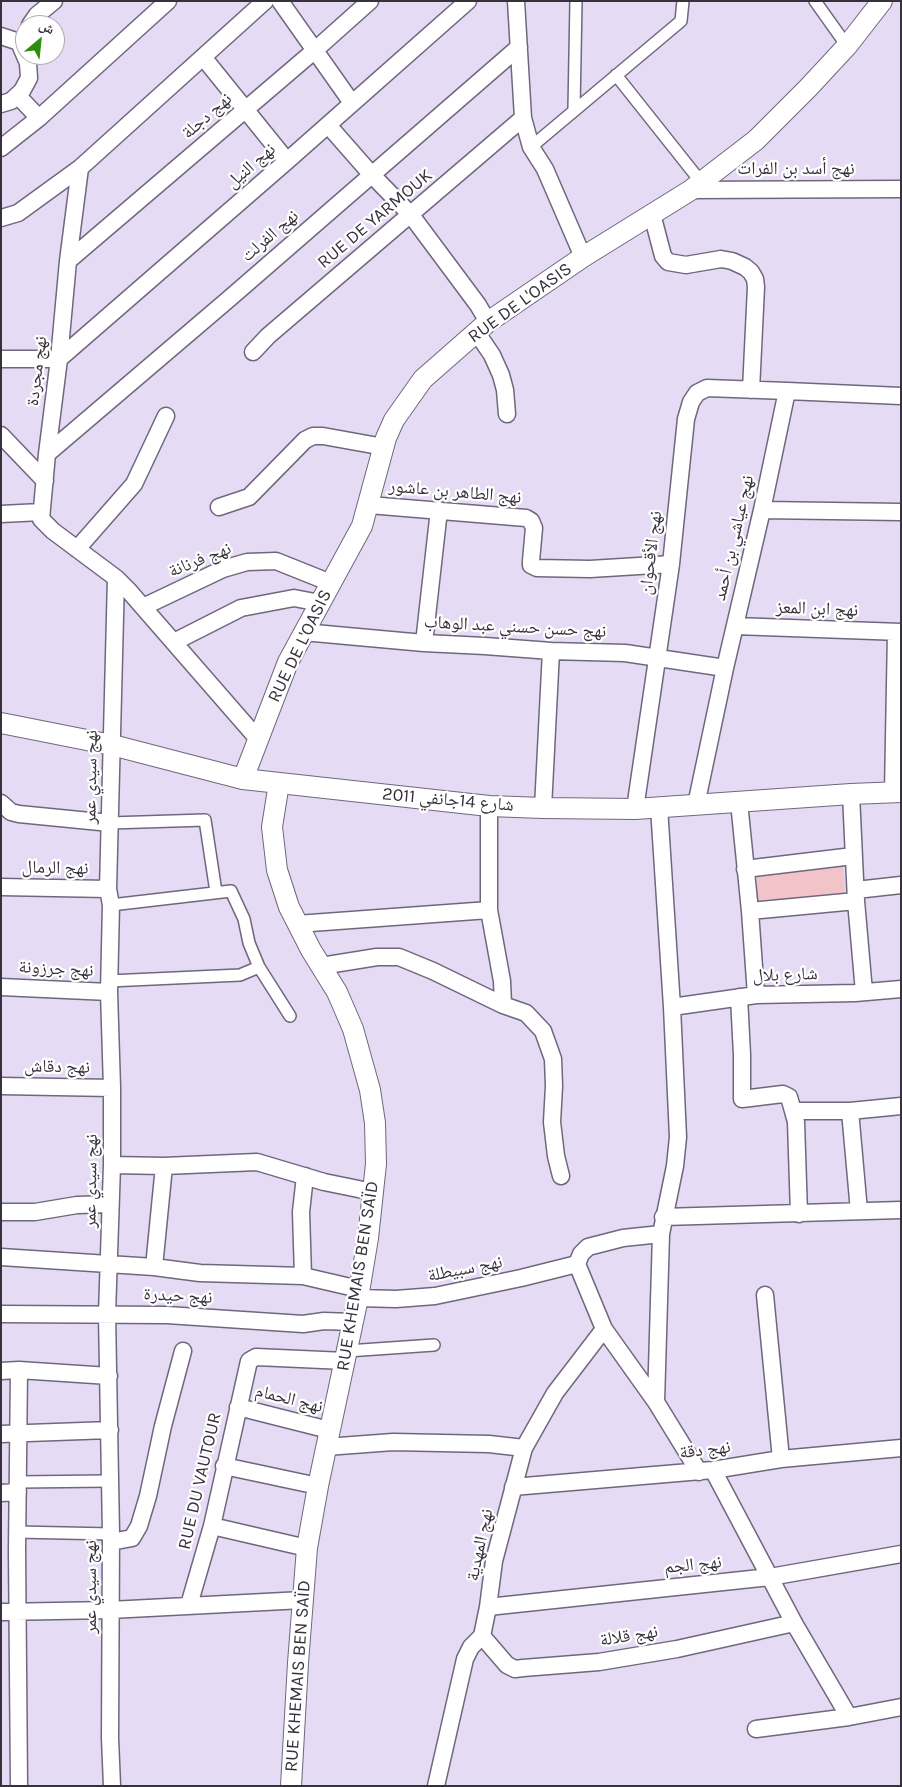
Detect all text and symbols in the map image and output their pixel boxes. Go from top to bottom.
north arrow [15,15,65,65]
text: ش [36,16,57,38]
street label: نهج دجلة [177,88,237,144]
street label: نهج النيل [222,139,280,193]
street label: نهج أسد بن الفرات [737,158,855,180]
street label: RUE DE YARMOUK [313,165,437,273]
street label: نهج الفرلت [237,205,303,267]
street label: RUE DE L'OASIS [464,258,576,348]
street label: نهج مجردة [22,335,52,407]
street label: نهج عياشي بن أحمد [709,473,759,603]
street label: نهج الطاهر بن عاشور [388,475,522,509]
street label: نهج الأقحوان [635,510,667,596]
street label: نهج فرنانة [166,538,234,582]
street label: RUE DE L'OASIS [263,586,337,706]
street label: نهج ابن المعز [775,597,859,621]
street label: نهج حسن حسني عبد الوهاب [423,611,607,643]
street label: نهج سيدي عمر [79,730,103,824]
street label: شارع 14جانفي 2011 [381,783,515,817]
street label: نهج الرمال [21,857,89,879]
street label: نهج جرزونة [18,956,94,982]
street label: شارع بلال [752,963,818,987]
street label: نهج دقاش [24,1056,90,1078]
street label: نهج سيدي عمر [79,1134,103,1228]
street label: RUE KHEMAIS BEN SAÏD [332,1179,384,1373]
street label: نهج سبيطلة [426,1251,504,1287]
street label: نهج حيدرة [143,1283,213,1309]
street label: نهج الحمام [253,1380,325,1418]
street label: RUE DU VAUTOUR [174,1410,226,1552]
street label: نهج دقة [678,1436,732,1464]
street label: نهج المهدية [462,1507,498,1583]
street label: نهج سيدي عمر [80,1540,102,1634]
street label: نهج الجم [663,1551,723,1579]
street label: RUE KHEMAIS BEN SAÏD [281,1579,315,1773]
street label: نهج قلالة [598,1621,660,1651]

